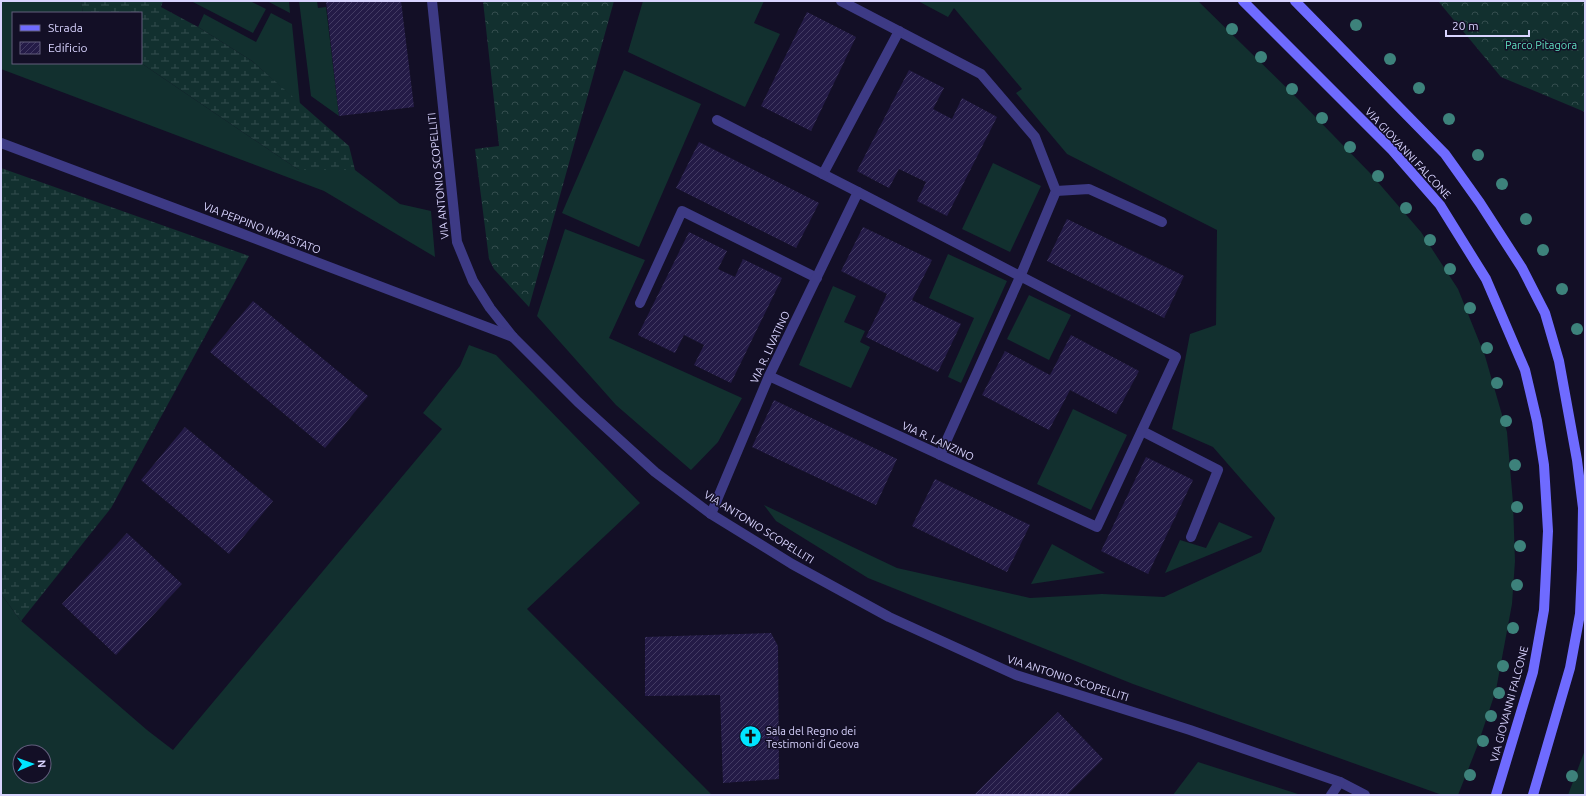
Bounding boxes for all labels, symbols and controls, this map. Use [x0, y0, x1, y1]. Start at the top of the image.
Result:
legend [12, 12, 142, 64]
scale bar [1446, 12, 1529, 38]
text: 20 m [1452, 19, 1479, 32]
text: Strada [48, 21, 83, 34]
park label: Parco Pitagora [1505, 39, 1577, 51]
text: Edificio [48, 41, 88, 54]
street label: VIA GIOVANNI FALCONE [1363, 105, 1453, 201]
street label: VIA ANTONIO SCOPELLITI [425, 112, 451, 240]
street label: VIA PEPPINO IMPASTATO [201, 200, 323, 256]
street label: VIA R. LIVATINO [748, 309, 792, 385]
street label: VIA R. LANZINO [900, 419, 976, 463]
street label: VIA ANTONIO SCOPELLITI [702, 488, 816, 566]
street label: VIA GIOVANNI FALCONE [1488, 645, 1530, 763]
street label: VIA ANTONIO SCOPELLITI [1006, 653, 1130, 703]
church icon: Sala del Regno dei Testimoni di Geova [737, 724, 763, 750]
place label: Sala del Regno dei Testimoni di Geova [766, 725, 859, 750]
north arrow [12, 744, 52, 784]
text: N [36, 759, 48, 768]

